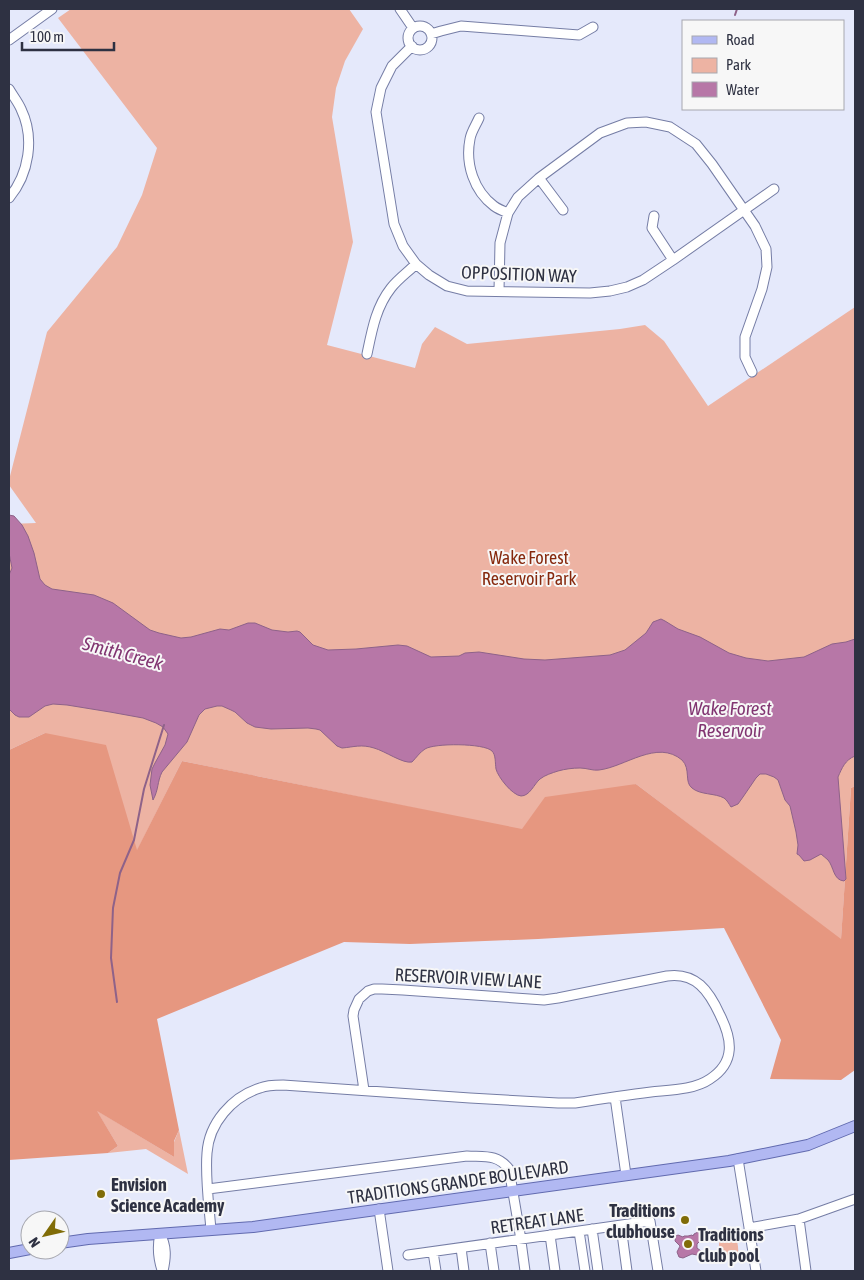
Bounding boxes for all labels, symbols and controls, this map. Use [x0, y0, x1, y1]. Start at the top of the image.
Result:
scale bar [22, 20, 115, 52]
legend [682, 20, 844, 110]
text: 100 m [30, 28, 64, 45]
text: Road [726, 31, 755, 48]
text: Park [726, 56, 751, 73]
text: Water [726, 81, 759, 98]
street label: OPPOSITION WAY [461, 261, 577, 287]
park label: Wake Forest Reservoir Park [482, 547, 576, 589]
water label: Smith Creek [80, 631, 166, 674]
water label: Wake Forest Reservoir [688, 697, 772, 741]
street label: RESERVOIR VIEW LANE [394, 964, 542, 992]
street label: TRADITIONS GRANDE BOULEVARD [346, 1156, 570, 1208]
place label: Envision Science Academy [111, 1174, 225, 1216]
marker: Envision Science Academy [95, 1188, 107, 1200]
place label: Traditions clubhouse [606, 1200, 676, 1242]
street label: RETREAT LANE [489, 1204, 585, 1238]
north arrow [20, 1210, 70, 1260]
marker: Traditions clubhouse [679, 1214, 691, 1226]
place label: Traditions club pool [698, 1224, 764, 1266]
text: N [25, 1234, 43, 1250]
marker: Traditions club pool [682, 1238, 694, 1250]

